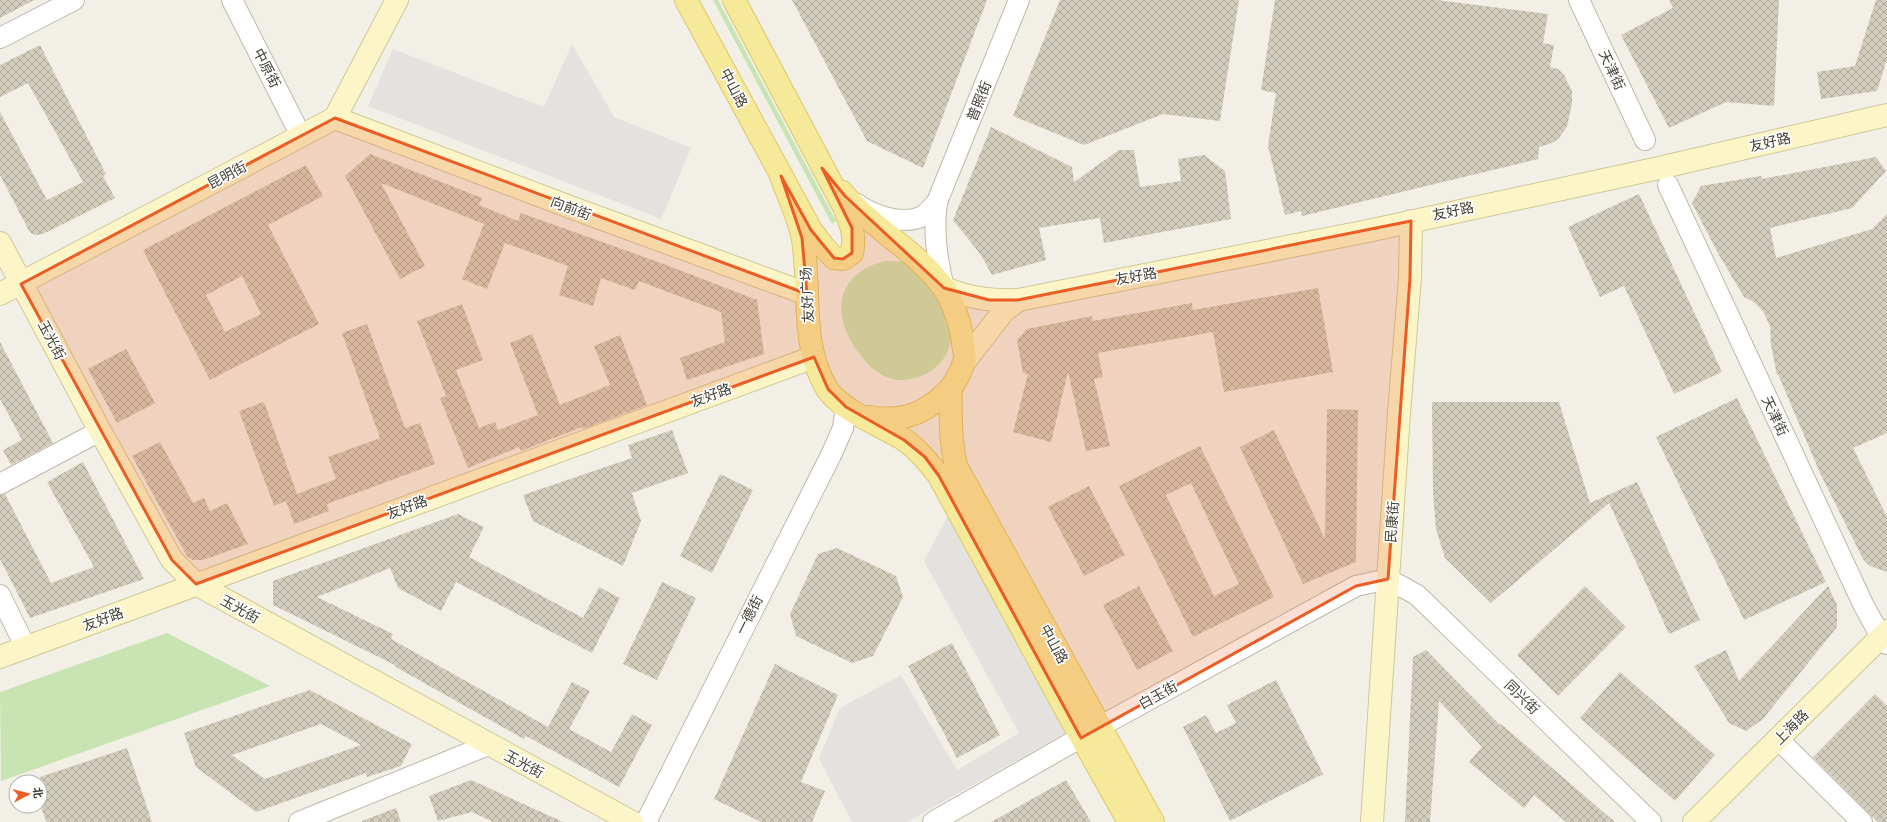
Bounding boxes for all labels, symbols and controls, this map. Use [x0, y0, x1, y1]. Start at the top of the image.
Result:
street label: 中原街 [249, 45, 285, 91]
street label: 天津街 [1595, 47, 1629, 93]
street label: 中山路 [716, 65, 752, 111]
street label: 普照街 [963, 78, 995, 124]
street label: 友好路 [1748, 129, 1792, 155]
street label: 昆明街 [204, 157, 250, 193]
street label: 向前街 [548, 192, 594, 224]
street label: 友好路 [1431, 198, 1475, 224]
street label: 友好路 [1114, 263, 1158, 289]
street label: 友好广场 [797, 267, 817, 323]
street label: 玉光街 [34, 317, 70, 363]
street label: 友好路 [688, 379, 734, 411]
street label: 天津街 [1758, 393, 1792, 439]
street label: 友好路 [384, 491, 430, 523]
street label: 民康街 [1382, 500, 1402, 544]
street label: 玉光街 [217, 591, 263, 627]
street label: 一德街 [731, 592, 767, 638]
street label: 友好路 [80, 603, 126, 635]
street label: 中山路 [1036, 621, 1072, 667]
street label: 同兴街 [1501, 676, 1543, 718]
street label: 白玉街 [1135, 677, 1181, 713]
street label: 上海路 [1770, 706, 1812, 748]
street label: 玉光街 [501, 746, 547, 782]
north arrow [8, 774, 48, 814]
text: 北 [30, 786, 46, 799]

